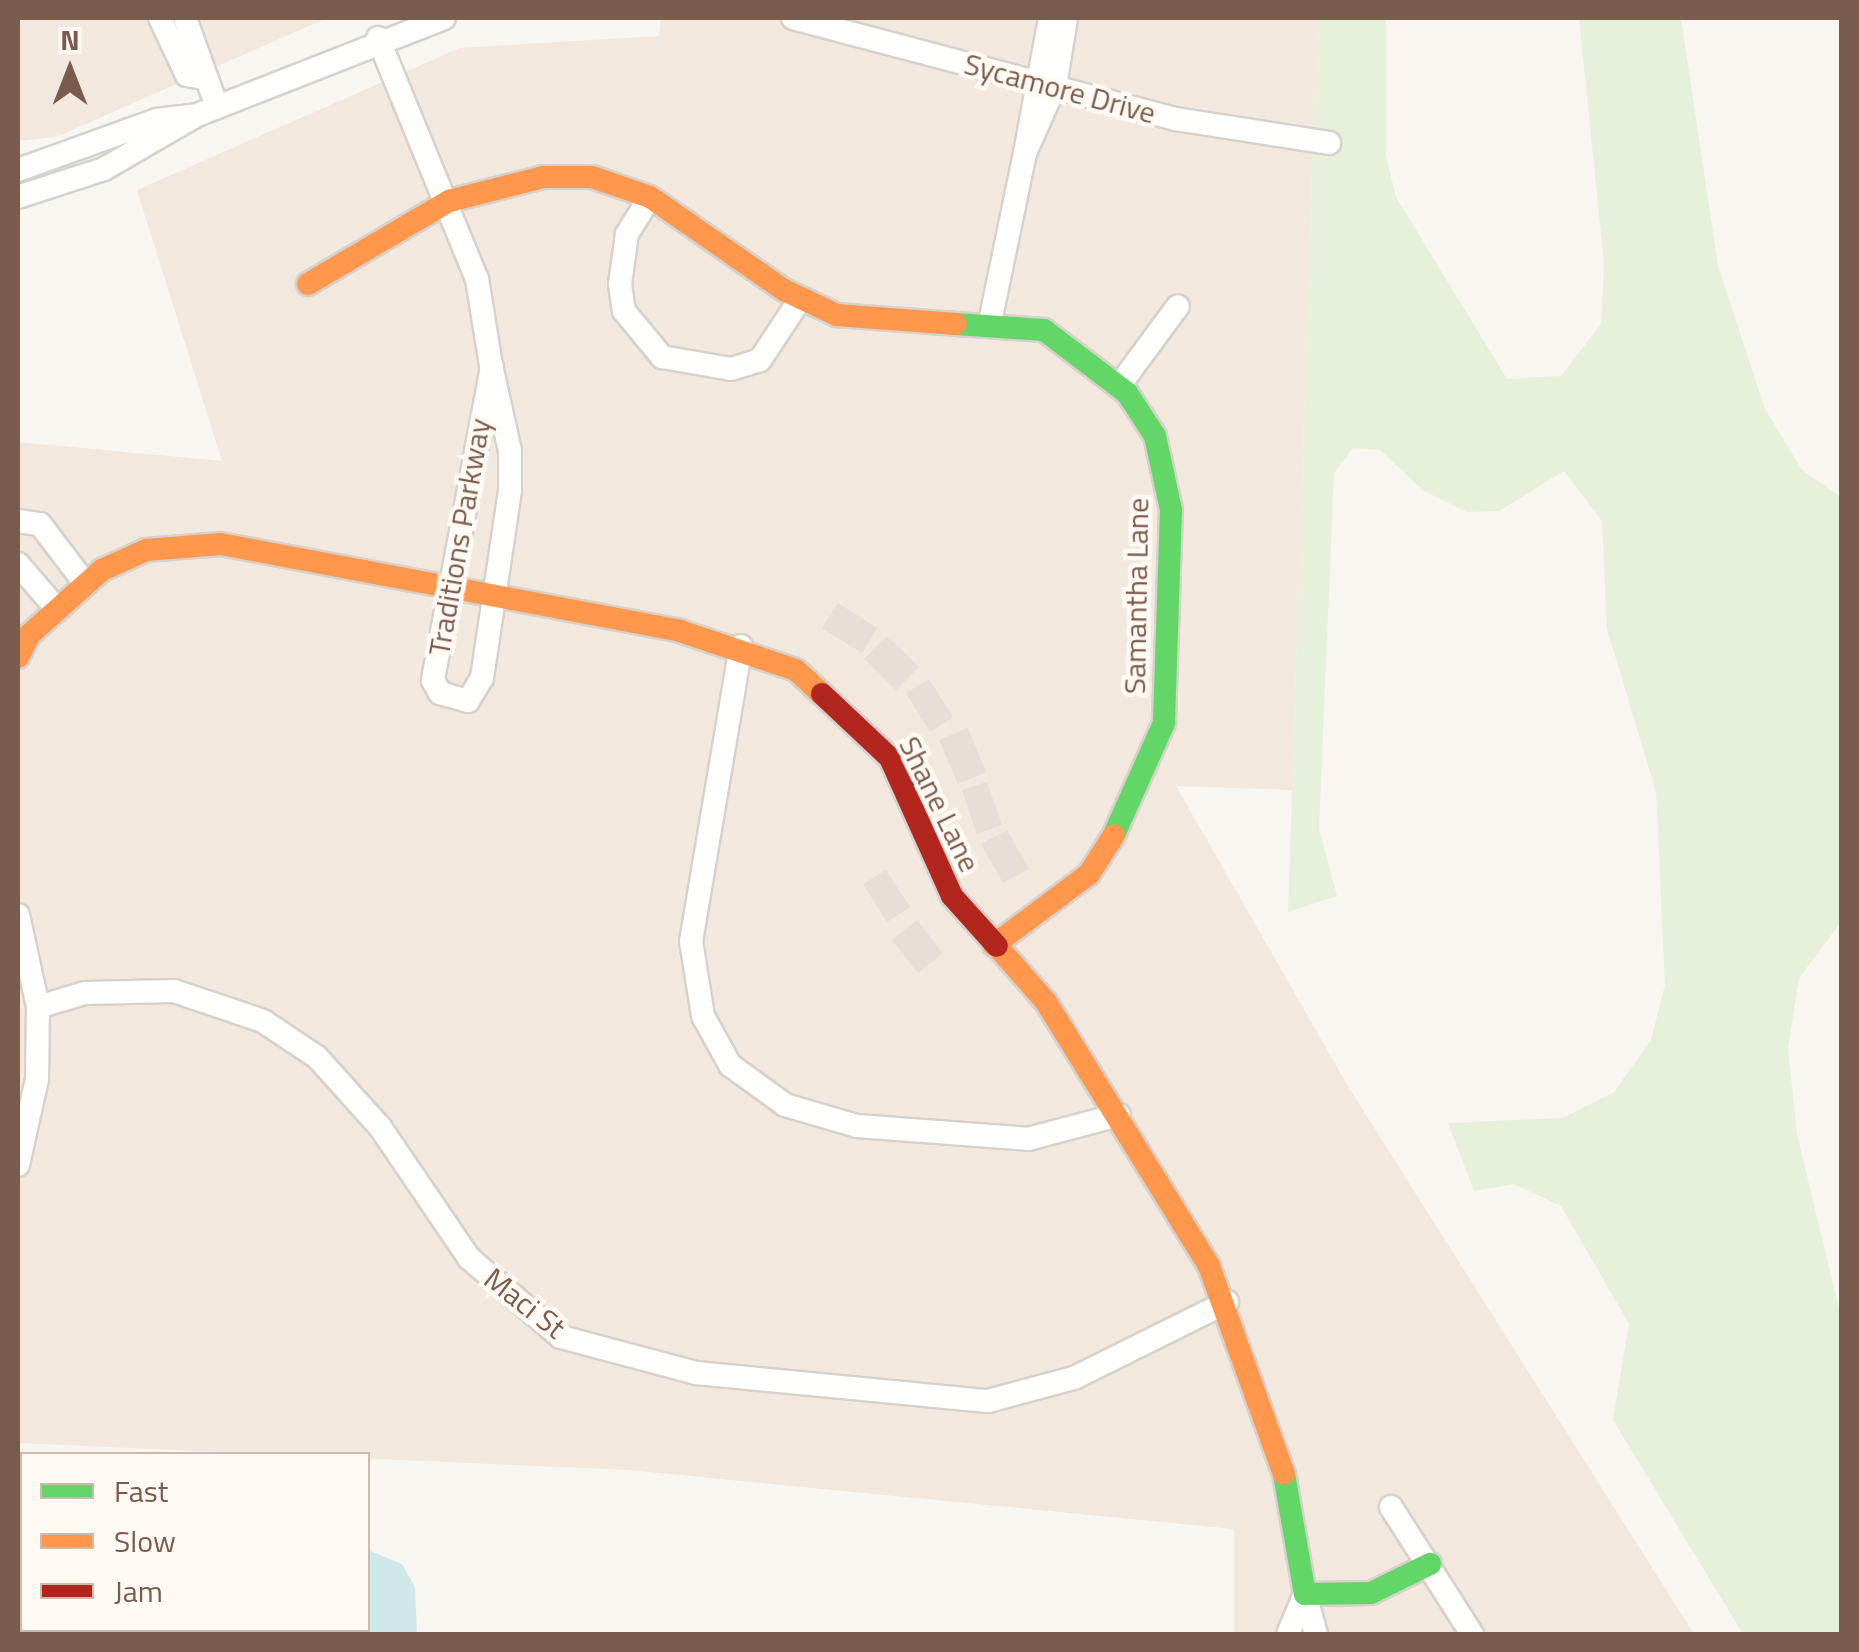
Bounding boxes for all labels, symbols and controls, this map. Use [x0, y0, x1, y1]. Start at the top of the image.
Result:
text: N [60, 18, 80, 61]
north arrow [20, 20, 120, 120]
street label: Sycamore Drive [960, 45, 1160, 131]
street label: Traditions Parkway [420, 416, 498, 658]
street label: Samantha Lane [1116, 498, 1156, 694]
street label: Shane Lane [892, 731, 988, 877]
street label: Maci St [477, 1260, 573, 1346]
legend [20, 1452, 370, 1632]
text: Fast [114, 1468, 168, 1514]
text: Slow [114, 1518, 176, 1564]
text: Jam [114, 1568, 163, 1614]

